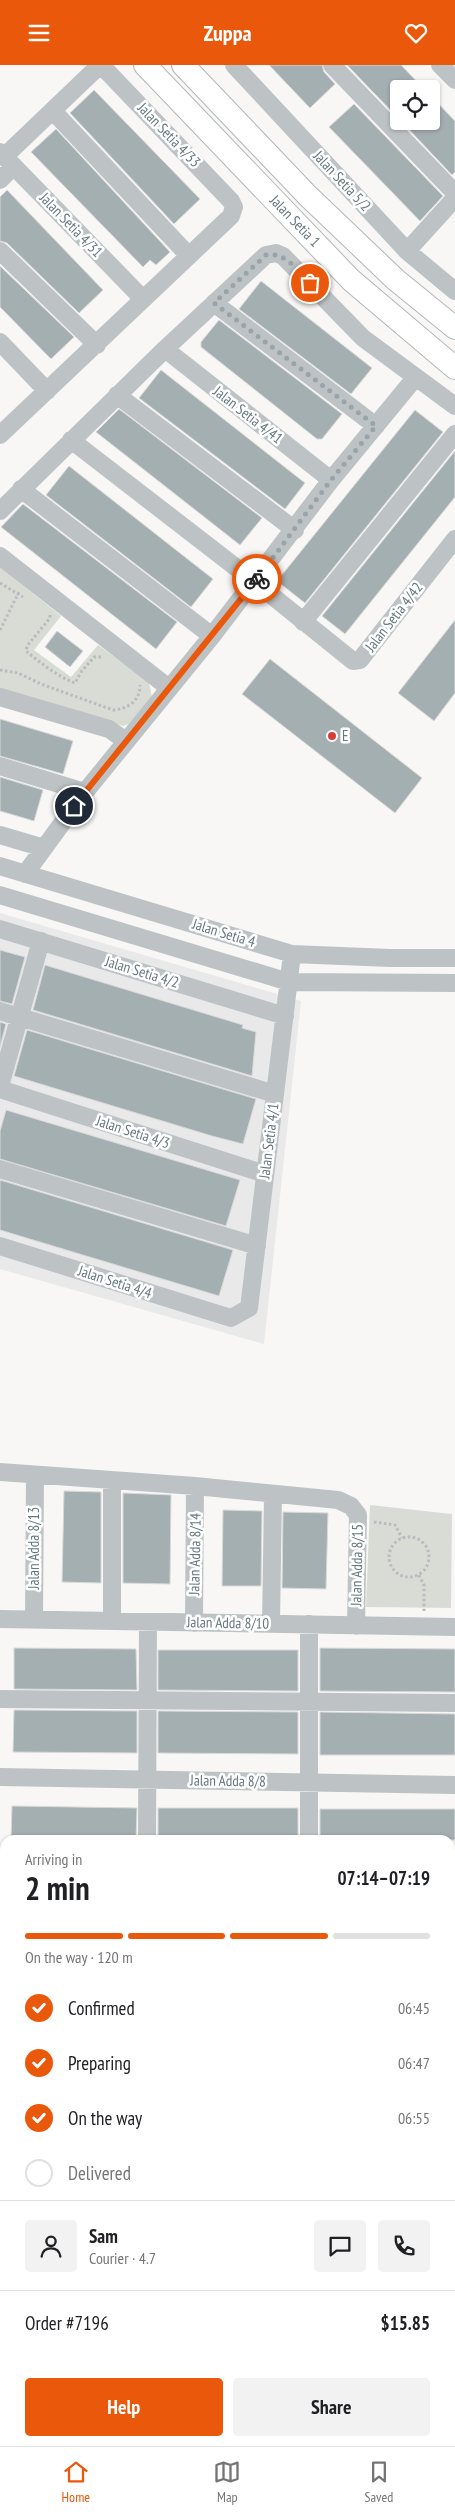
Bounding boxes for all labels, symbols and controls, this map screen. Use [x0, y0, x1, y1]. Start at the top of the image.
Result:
icon: menu [25, 19, 53, 47]
text: Zuppa [203, 19, 252, 47]
icon: heart [402, 19, 430, 47]
map controls [390, 80, 440, 130]
button: locate [390, 80, 440, 130]
street label: Jalan Setia 4/33 [133, 98, 205, 171]
street label: Jalan Setia 5/2 [309, 146, 375, 215]
street label: Jalan Setia 4/31 [35, 188, 107, 261]
street label: Jalan Setia 1 [265, 190, 325, 251]
pin [289, 262, 331, 304]
icon: bag [296, 269, 324, 297]
street label: Jalan Setia 4/41 [209, 381, 287, 448]
courier [232, 554, 282, 604]
icon: bike [243, 565, 271, 593]
street label: Jalan Setia 4/42 [360, 578, 427, 656]
place label: E [342, 726, 348, 745]
marker: E [326, 730, 338, 742]
pin [53, 785, 95, 827]
icon: home [60, 792, 88, 820]
street label: Jalan Setia 4 [189, 914, 258, 951]
street label: Jalan Setia 4/2 [102, 951, 181, 992]
street label: Jalan Setia 4/1 [254, 1102, 283, 1181]
street label: Jalan Setia 4/3 [93, 1110, 172, 1152]
street label: Jalan Setia 4/4 [75, 1260, 154, 1302]
street label: Jalan Adda 8/13 [24, 1507, 43, 1590]
street label: Jalan Adda 8/14 [184, 1512, 205, 1596]
street label: Jalan Adda 8/15 [346, 1524, 367, 1607]
street label: Jalan Adda 8/10 [186, 1612, 270, 1633]
street label: Jalan Adda 8/8 [189, 1770, 266, 1791]
text: Arriving in [25, 1849, 82, 1869]
text: 07:14–07:19 [337, 1866, 430, 1890]
text: 2 min [25, 1867, 90, 1909]
text: On the way · 120 m [25, 1947, 133, 1967]
icon: check [25, 1994, 53, 2022]
text: Confirmed [68, 1996, 135, 2020]
text: 06:45 [398, 1998, 430, 2018]
icon: check [25, 2049, 53, 2077]
text: Preparing [68, 2051, 131, 2075]
text: 06:47 [398, 2053, 430, 2073]
icon: check [25, 2104, 53, 2132]
text: On the way [68, 2106, 142, 2130]
text: 06:55 [398, 2108, 430, 2128]
text: Delivered [68, 2161, 131, 2185]
button: person [25, 2220, 77, 2272]
button: chat [314, 2220, 366, 2272]
button: phone [378, 2220, 430, 2272]
text: Sam [89, 2224, 118, 2248]
text: Courier · 4.7 [89, 2248, 156, 2268]
text: Order #7196 [25, 2311, 109, 2335]
text: $15.85 [381, 2311, 430, 2335]
button: Help [25, 2378, 223, 2436]
button: Share [233, 2378, 430, 2436]
tab: Home [62, 2458, 90, 2506]
tab: Map [213, 2458, 241, 2506]
tab: Saved [365, 2458, 393, 2506]

